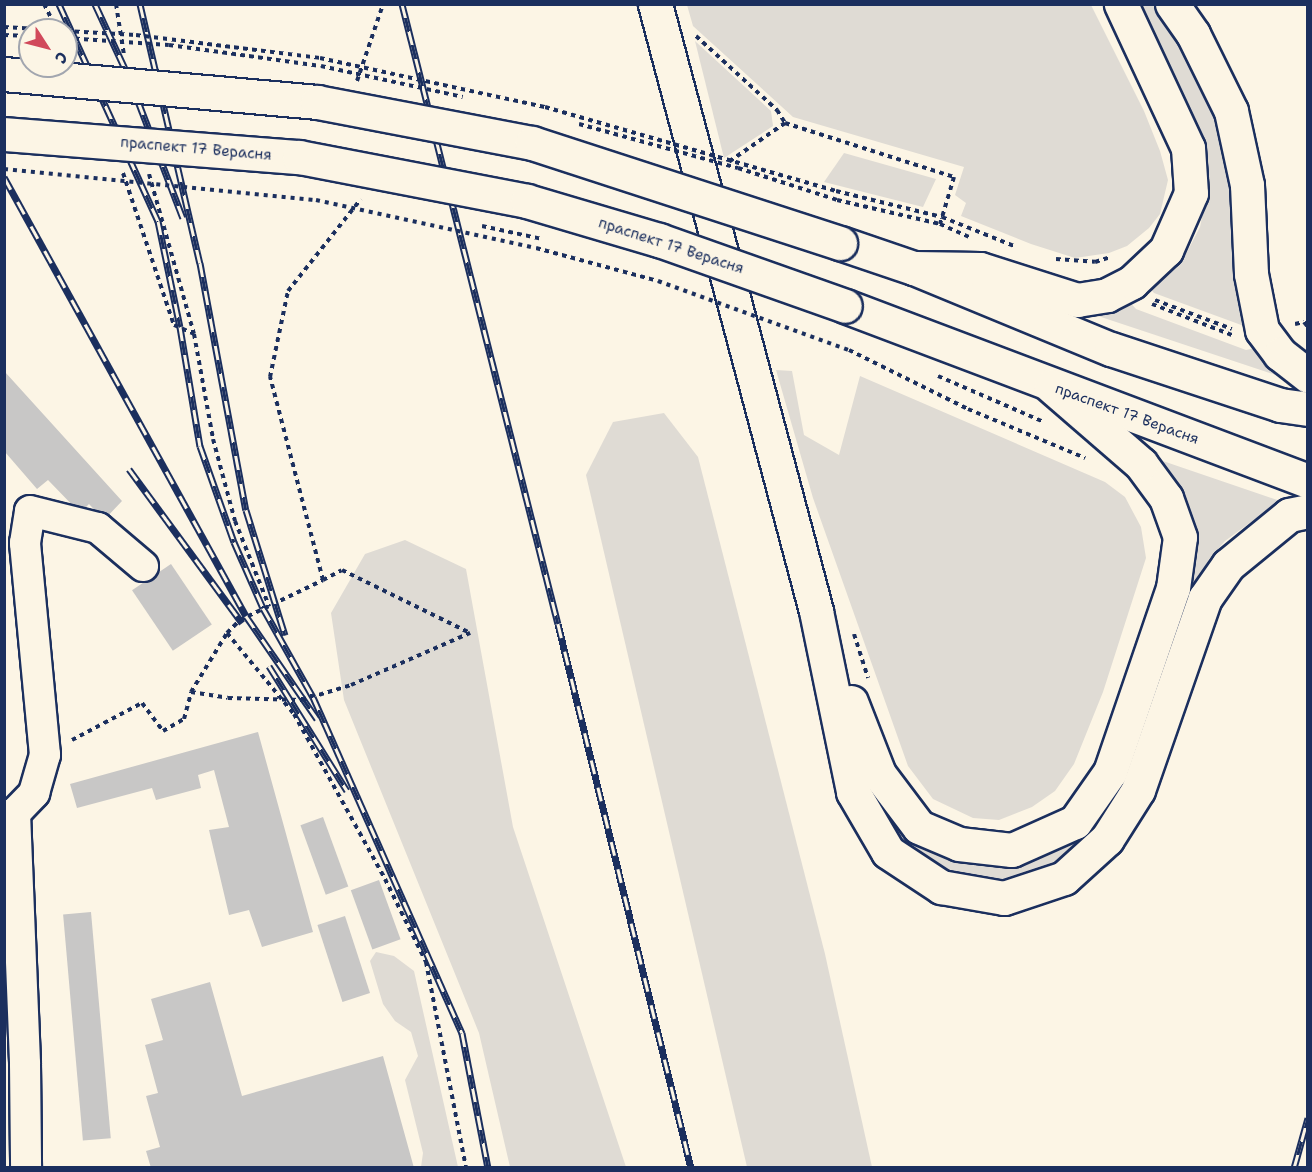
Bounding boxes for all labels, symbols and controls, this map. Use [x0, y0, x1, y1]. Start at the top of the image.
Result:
north arrow [18, 18, 78, 78]
text: С [50, 48, 73, 68]
street label: праспект 17 Верасня [120, 133, 272, 165]
street label: праспект 17 Верасня [596, 214, 746, 278]
street label: праспект 17 Верасня [1053, 380, 1201, 448]

